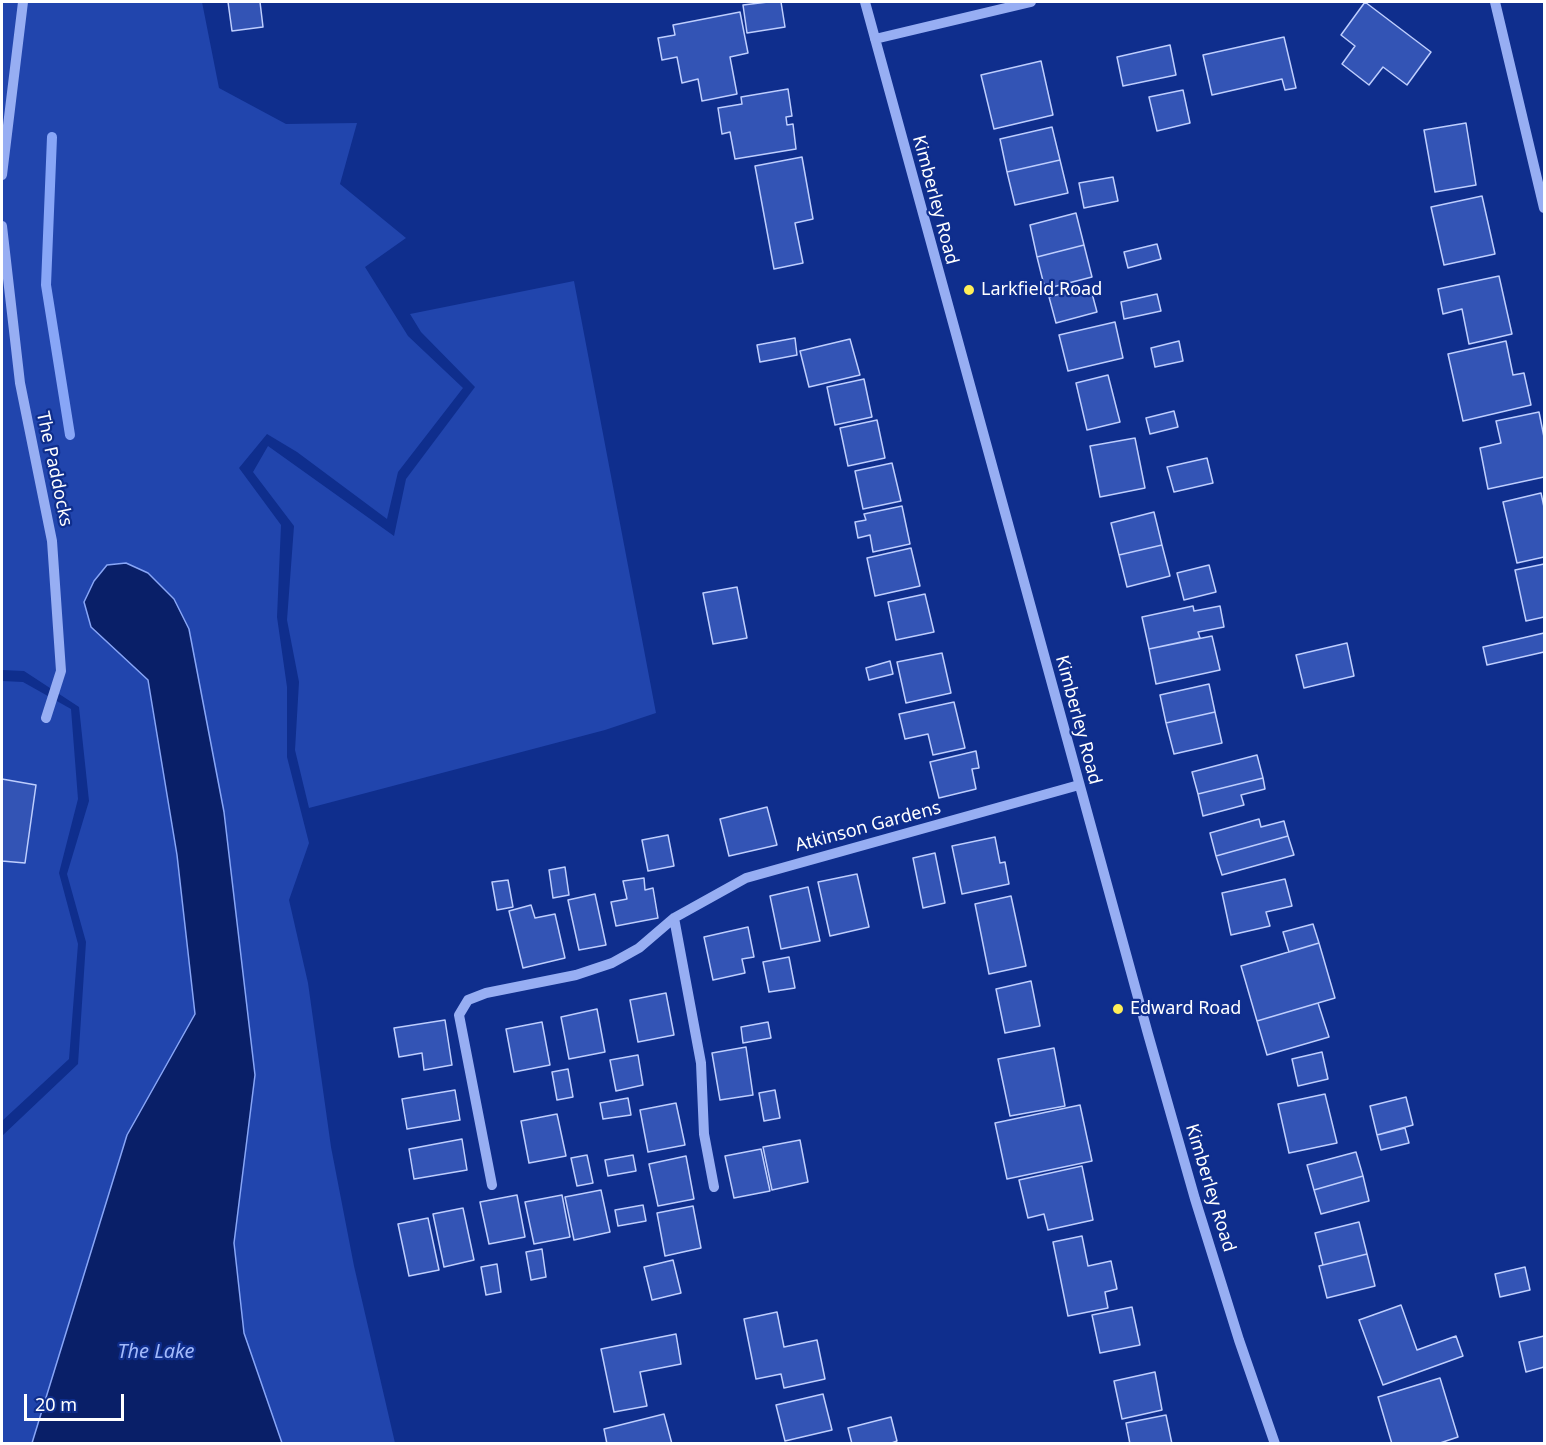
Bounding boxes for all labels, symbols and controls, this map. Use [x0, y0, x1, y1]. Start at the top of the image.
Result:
street label: Kimberley Road [907, 133, 963, 267]
place label: Larkfield Road [981, 279, 1102, 301]
marker: Larkfield Road [962, 283, 976, 297]
street label: The Paddocks [31, 410, 77, 528]
street label: Kimberley Road [1050, 653, 1106, 787]
street label: Atkinson Gardens [793, 797, 943, 857]
place label: Edward Road [1130, 998, 1241, 1020]
marker: Edward Road [1111, 1002, 1125, 1016]
street label: Kimberley Road [1180, 1121, 1240, 1255]
water label: The Lake [117, 1340, 195, 1364]
scale bar [27, 1382, 128, 1420]
text: 20 m [35, 1392, 77, 1416]

